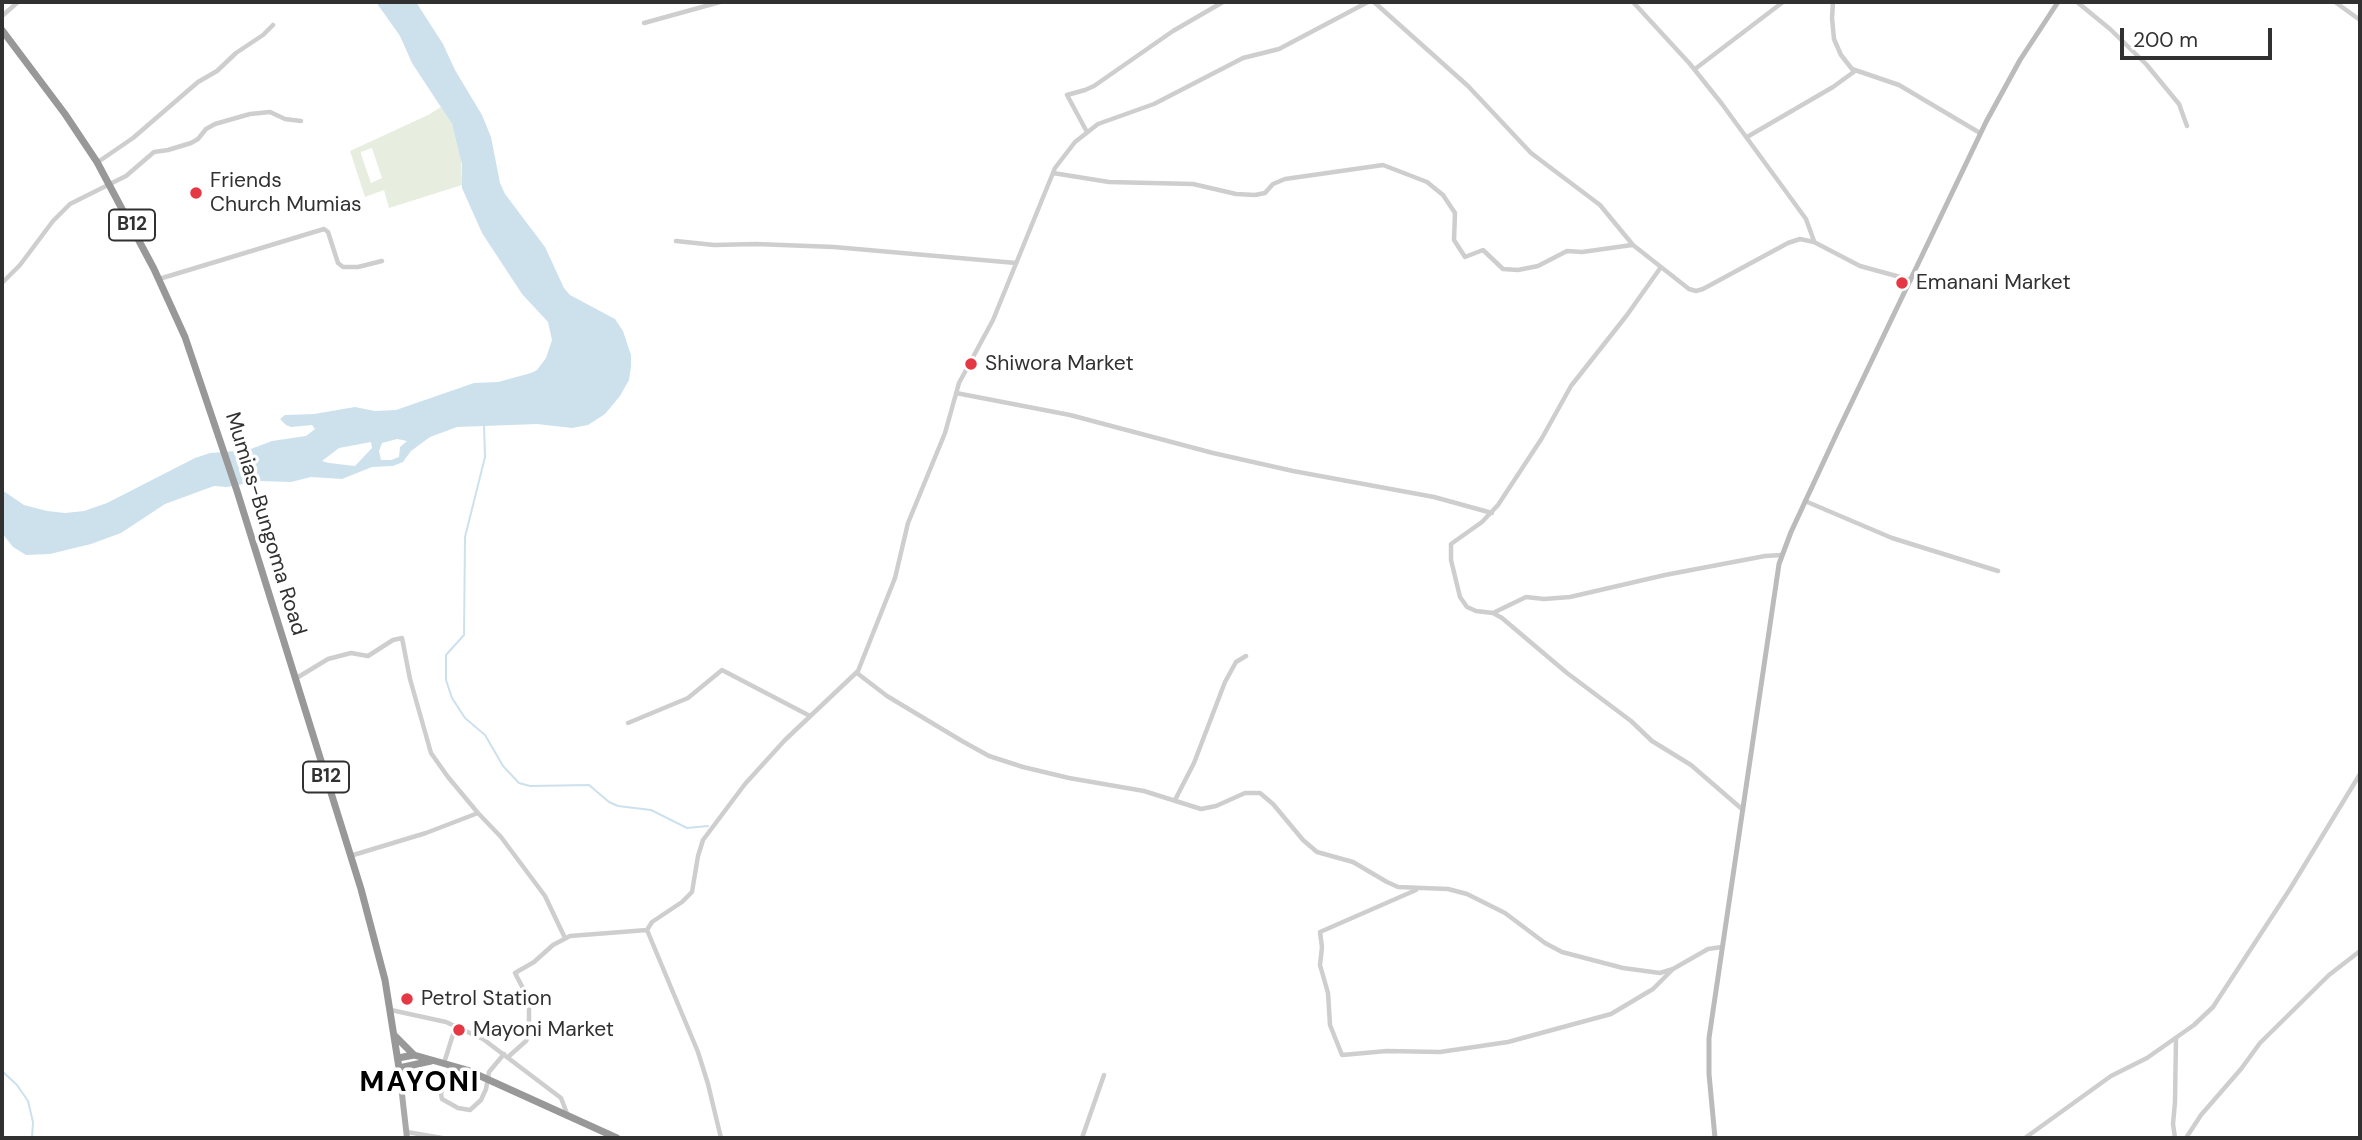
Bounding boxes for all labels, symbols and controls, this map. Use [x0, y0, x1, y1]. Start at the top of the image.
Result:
scale bar [2124, 14, 2276, 58]
text: 200 m [2133, 26, 2198, 54]
place label: Friends Church Mumias [210, 168, 362, 218]
marker: Friends Church Mumias [188, 185, 204, 201]
road number: B12 [109, 210, 155, 241]
place label: Emanani Market [1916, 270, 2071, 296]
marker: Emanani Market [1894, 275, 1910, 291]
place label: Shiwora Market [985, 351, 1134, 377]
marker: Shiwora Market [963, 356, 979, 372]
street label: Mumias-Bungoma Road [219, 409, 311, 639]
road number: B12 [303, 762, 349, 792]
place label: Petrol Station [421, 986, 552, 1012]
marker: Petrol Station [399, 991, 415, 1007]
place label: Mayoni Market [473, 1017, 614, 1043]
marker: Mayoni Market [451, 1022, 467, 1038]
district label: MAYONI [360, 1067, 480, 1101]

